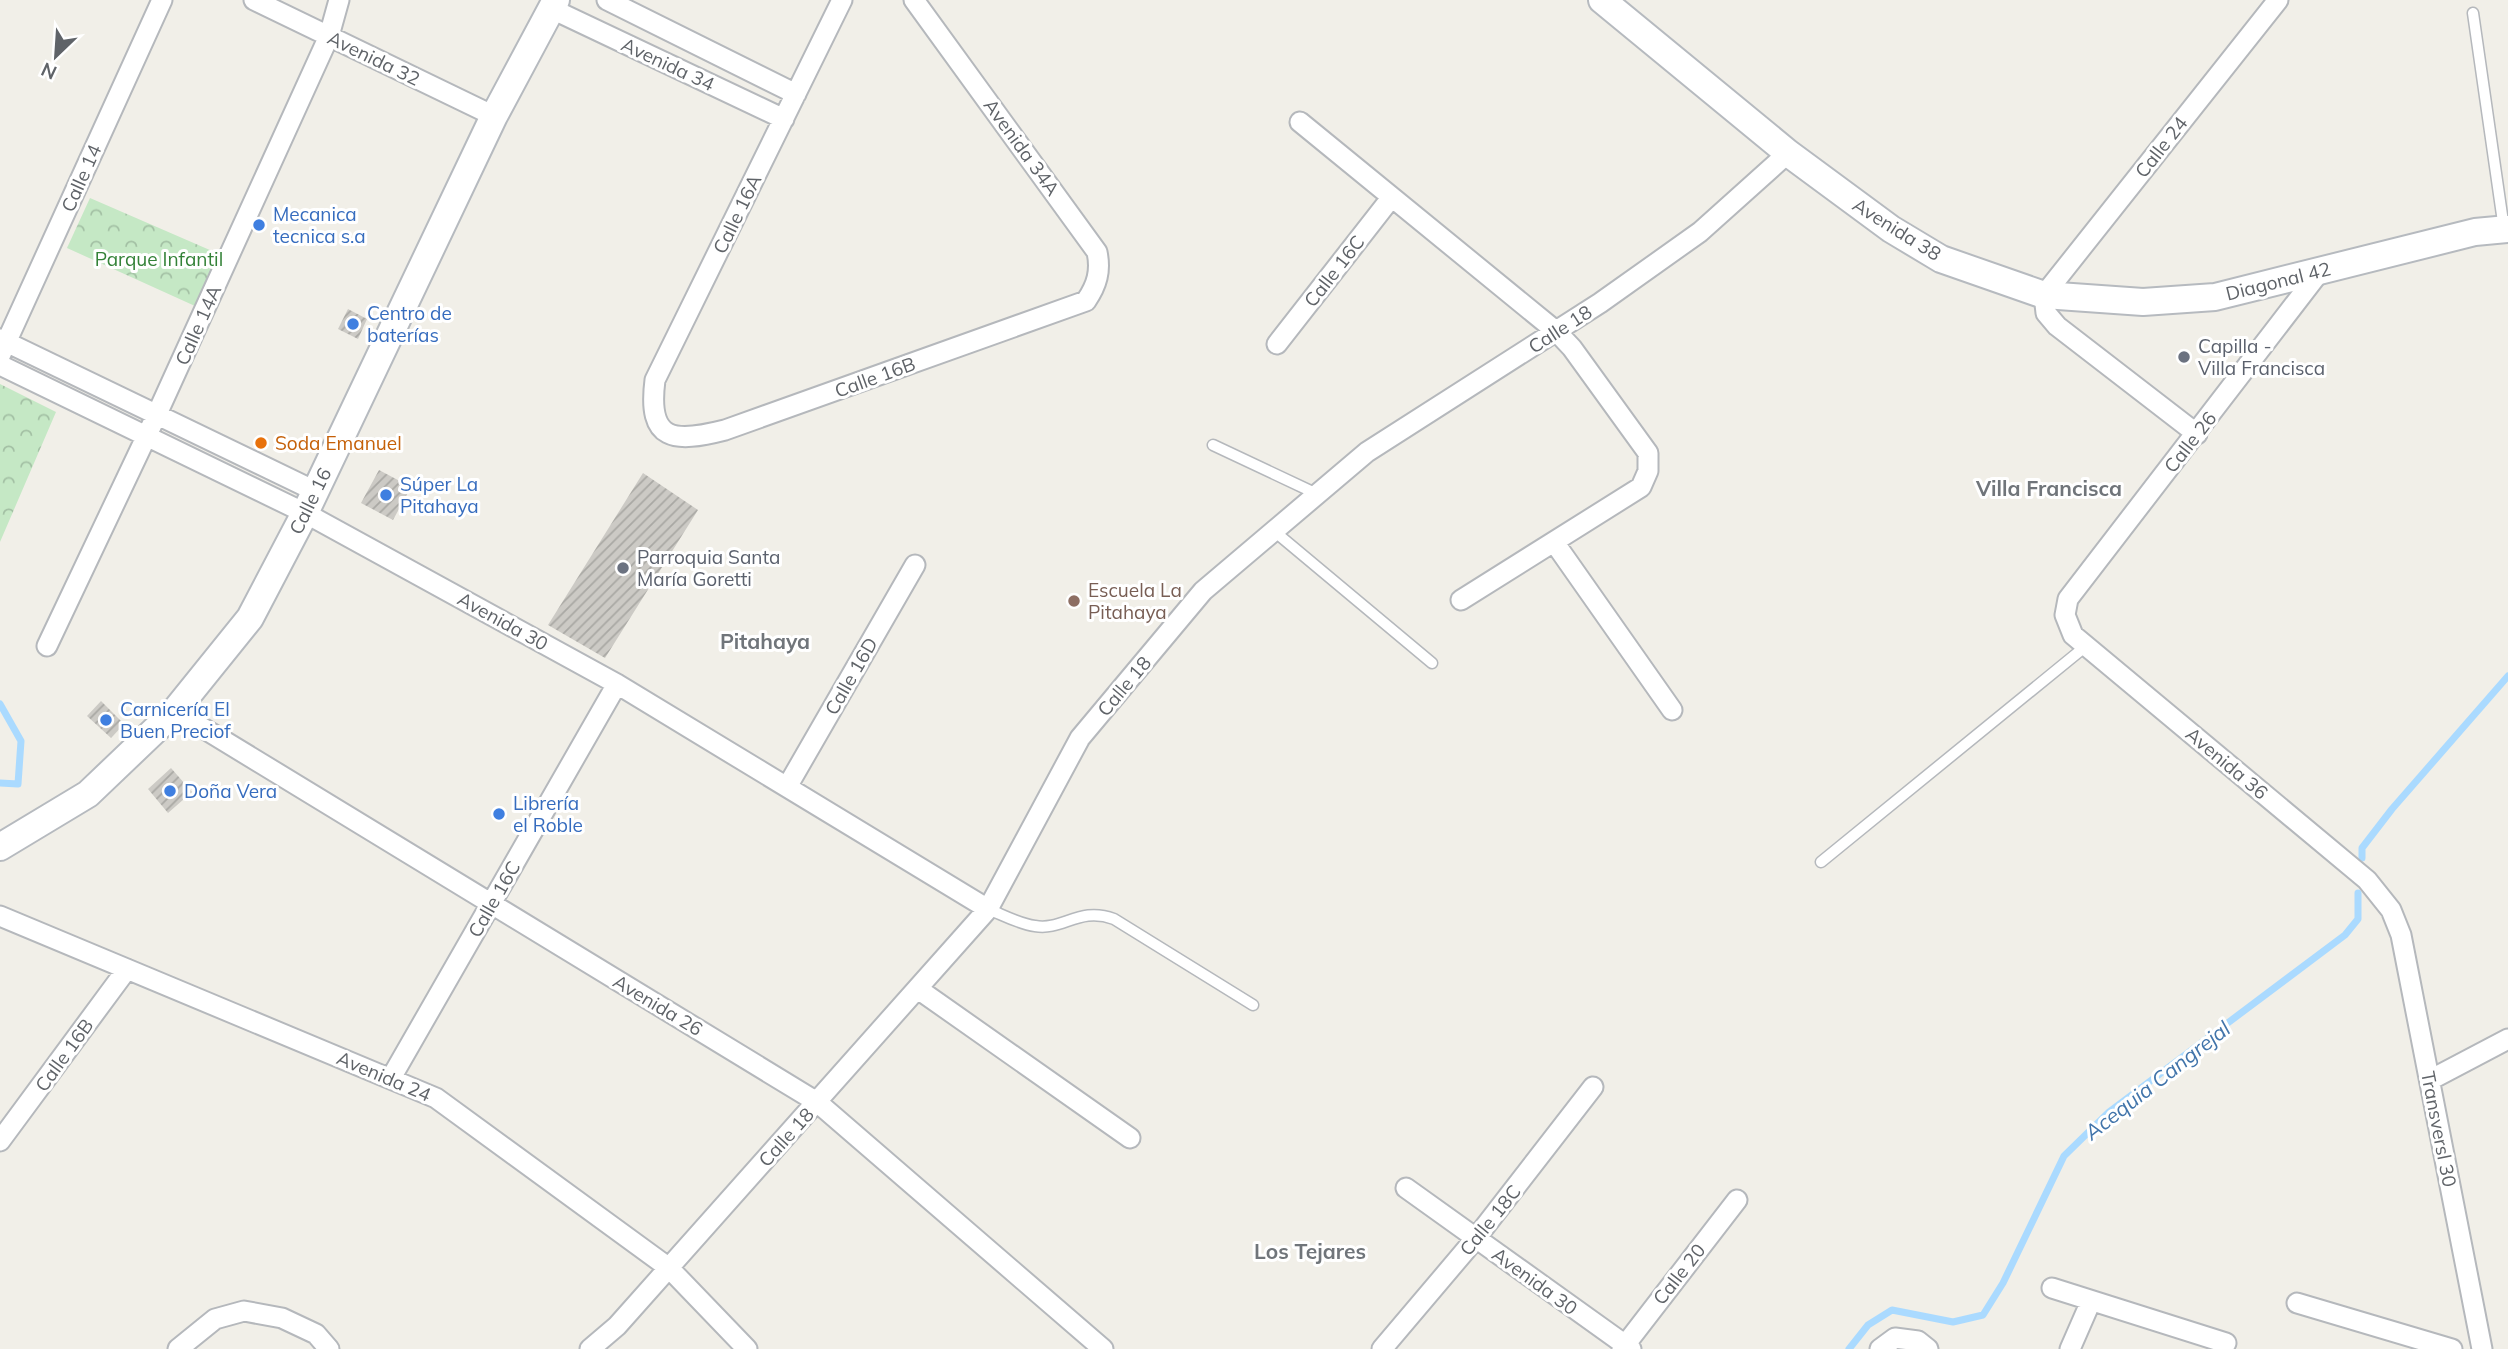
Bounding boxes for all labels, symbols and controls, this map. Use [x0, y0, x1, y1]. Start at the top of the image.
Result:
north arrow [21, 21, 91, 91]
street label: Avenida 32 [324, 25, 424, 91]
street label: Avenida 34 [618, 32, 718, 96]
text: N [37, 57, 60, 85]
street label: Avenida 34A [979, 94, 1065, 200]
street label: Calle 24 [2130, 112, 2192, 182]
street label: Calle 14 [56, 141, 106, 215]
street label: Calle 16A [708, 170, 766, 258]
street label: Avenida 38 [1848, 192, 1946, 266]
place label: Mecanica tecnica s.a [273, 202, 366, 248]
marker: Mecanica tecnica s.a [251, 217, 267, 233]
street label: Calle 16C [1299, 230, 1369, 312]
park label: Parque Infantil [95, 247, 223, 271]
street label: Diagonal 42 [2223, 256, 2333, 306]
street label: Calle 14A [170, 281, 226, 369]
street label: Calle 18 [1524, 300, 1596, 358]
place label: Centro de baterías [367, 301, 452, 347]
marker: Centro de baterías [345, 316, 361, 332]
place label: Capilla - Villa Francisca [2198, 334, 2325, 380]
marker: Capilla - Villa Francisca [2176, 349, 2192, 365]
street label: Calle 16B [831, 351, 919, 403]
street label: Calle 26 [2159, 407, 2221, 477]
place label: Soda Emanuel [275, 431, 402, 455]
marker: Soda Emanuel [253, 435, 269, 451]
street label: Calle 16 [284, 464, 336, 538]
place label: Súper La Pitahaya [400, 472, 479, 518]
district label: Villa Francisca [1975, 475, 2122, 501]
marker: Súper La Pitahaya [378, 487, 394, 503]
place label: Parroquia Santa María Goretti [637, 545, 781, 591]
marker: Parroquia Santa María Goretti [615, 560, 631, 576]
place label: Escuela La Pitahaya [1088, 578, 1182, 624]
street label: Avenida 30 [453, 586, 553, 656]
marker: Escuela La Pitahaya [1066, 593, 1082, 609]
district label: Pitahaya [720, 628, 810, 654]
street label: Calle 16D [819, 633, 883, 719]
street label: Calle 18 [1092, 651, 1156, 721]
place label: Carnicería El Buen Preciof [120, 697, 231, 743]
marker: Carnicería El Buen Preciof [98, 712, 114, 728]
street label: Avenida 36 [2181, 722, 2273, 804]
place label: Doña Vera [184, 779, 277, 803]
marker: Doña Vera [162, 783, 178, 799]
place label: Librería el Roble [513, 791, 583, 837]
marker: Librería el Roble [491, 806, 507, 822]
street label: Calle 16C [463, 857, 525, 941]
street label: Avenida 26 [609, 969, 707, 1041]
street label: Calle 16B [30, 1014, 98, 1096]
water label: Acequia Cangrejal [2078, 1015, 2235, 1146]
street label: Avenida 24 [333, 1045, 435, 1107]
street label: Transversl 30 [2416, 1069, 2462, 1189]
street label: Calle 18 [753, 1103, 819, 1171]
street label: Calle 18C [1454, 1180, 1526, 1260]
district label: Los Tejares [1254, 1238, 1366, 1264]
street label: Calle 20 [1648, 1239, 1710, 1309]
street label: Avenida 30 [1488, 1242, 1582, 1320]

